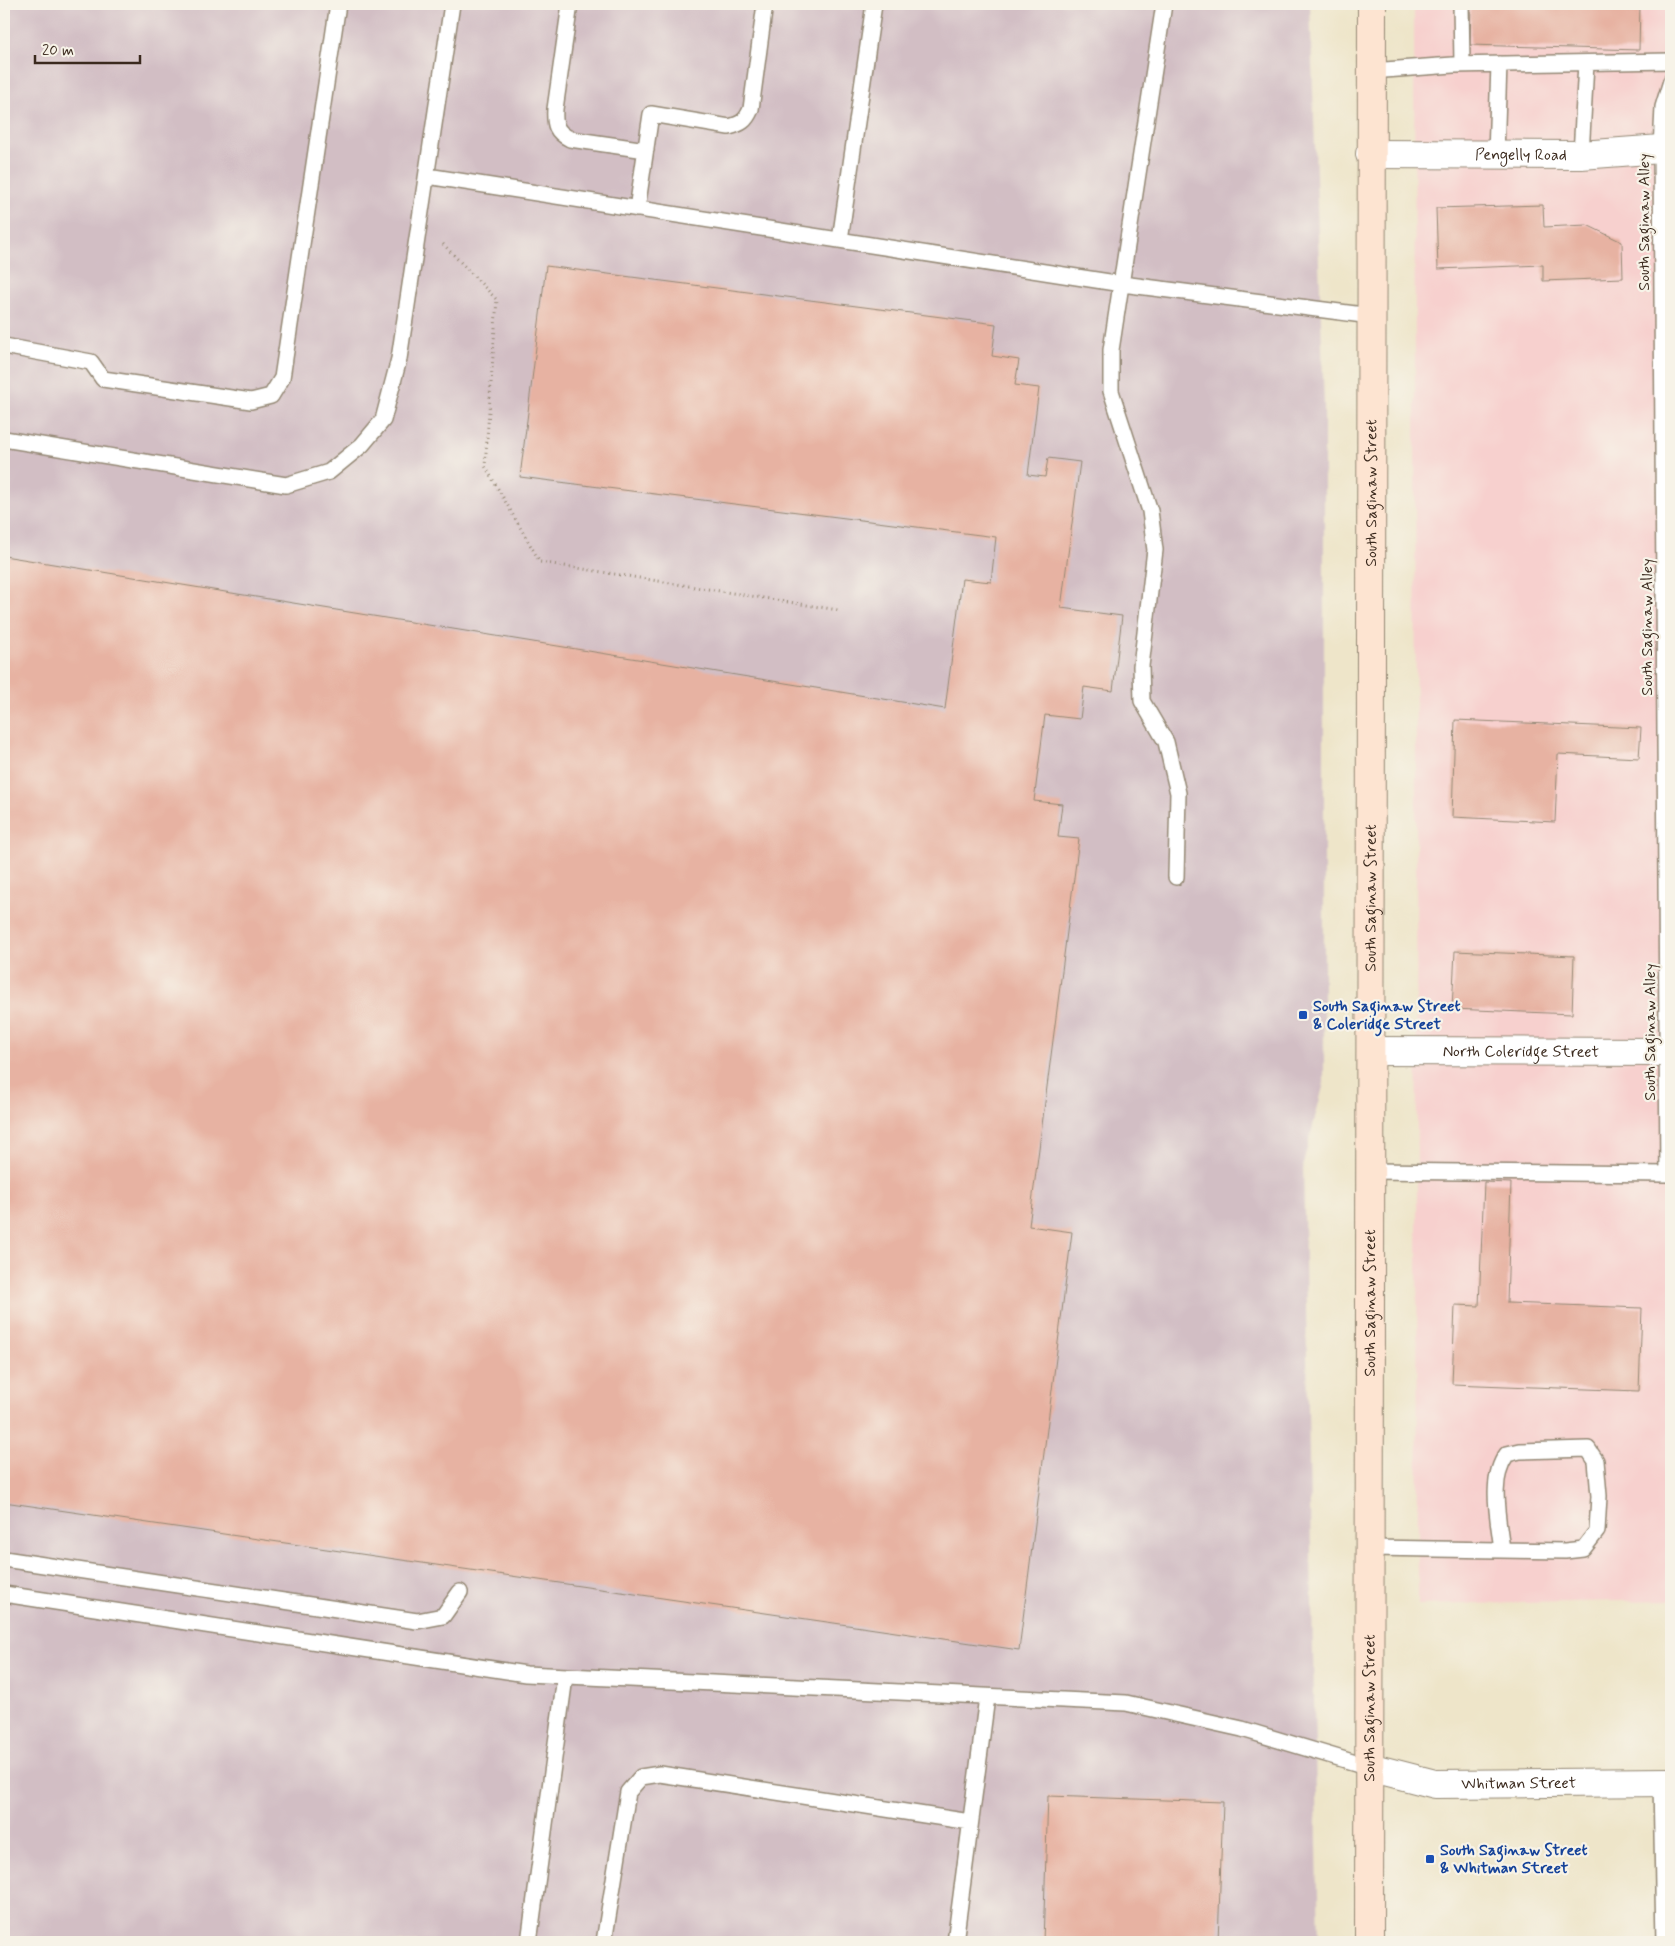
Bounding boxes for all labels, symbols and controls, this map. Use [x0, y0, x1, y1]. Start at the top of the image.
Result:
scale bar [35, 32, 140, 64]
text: 20 m [42, 41, 74, 61]
street label: Pengelly Road [1475, 144, 1567, 166]
street label: South Saginaw Alley [1634, 153, 1656, 291]
street label: South Saginaw Street [1361, 419, 1383, 567]
street label: South Saginaw Alley [1637, 558, 1659, 696]
street label: South Saginaw Street [1360, 824, 1382, 972]
street label: South Saginaw Alley [1640, 963, 1662, 1101]
place label: South Saginaw Street & Coleridge Street [1313, 996, 1461, 1037]
marker: South Saginaw Street & Coleridge Street [1297, 1009, 1309, 1021]
street label: North Coleridge Street [1443, 1041, 1600, 1063]
street label: South Saginaw Street [1359, 1229, 1381, 1377]
street label: South Saginaw Street [1359, 1634, 1381, 1782]
street label: Whitman Street [1461, 1772, 1577, 1794]
place label: South Saginaw Street & Whitman Street [1440, 1840, 1588, 1879]
marker: South Saginaw Street & Whitman Street [1424, 1853, 1436, 1865]

